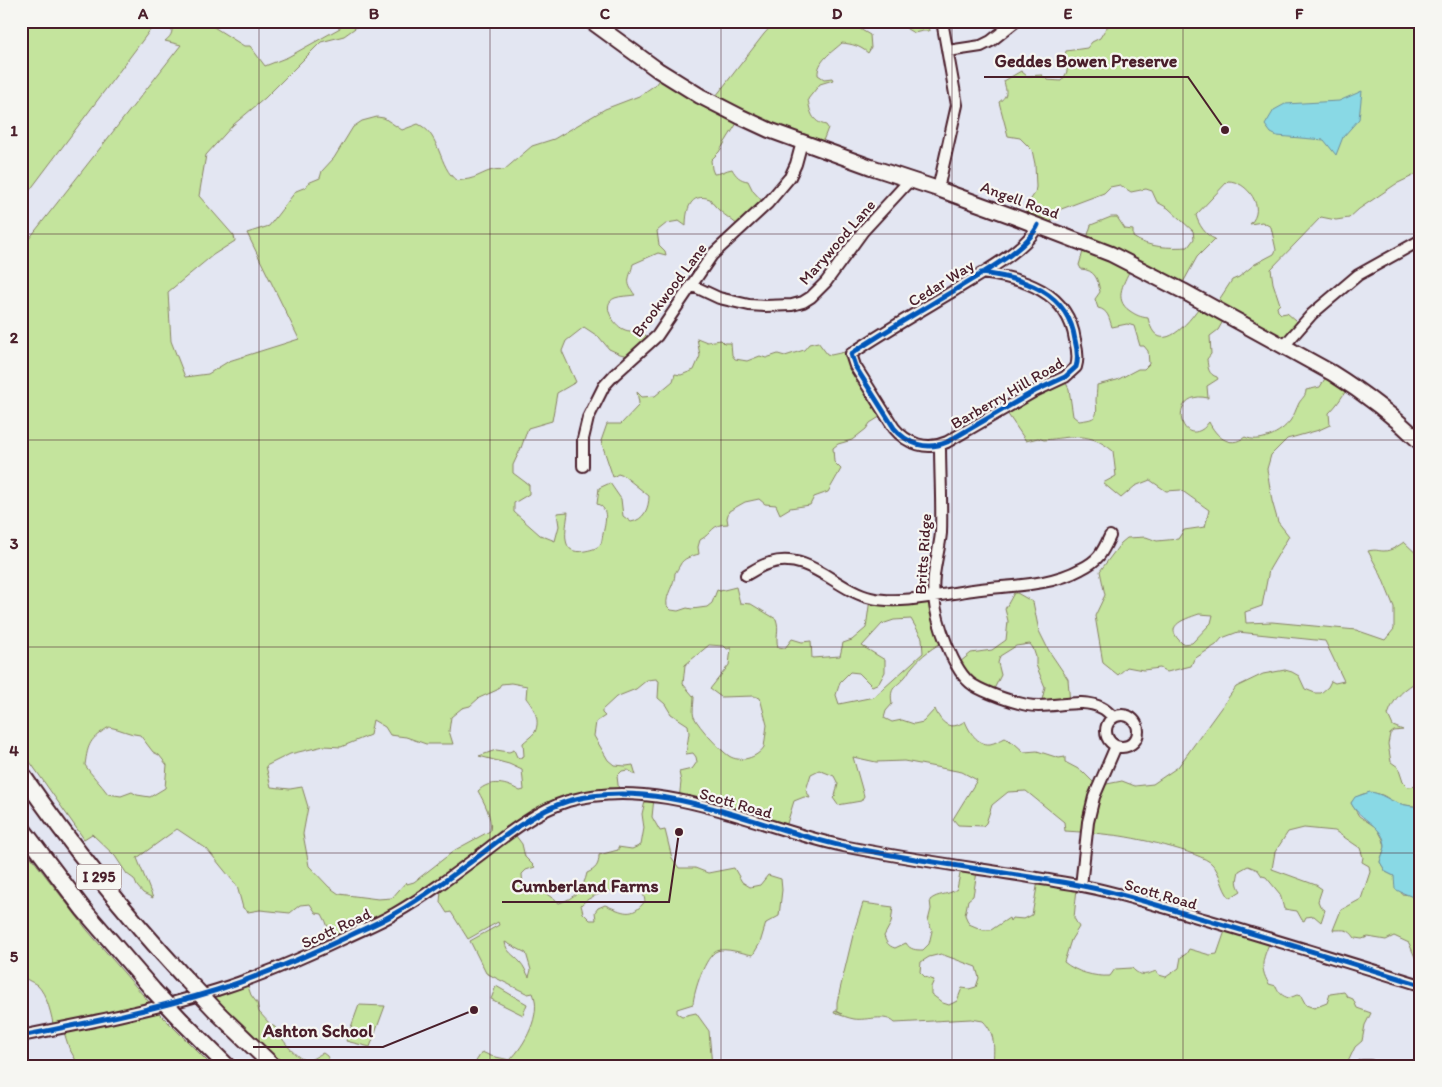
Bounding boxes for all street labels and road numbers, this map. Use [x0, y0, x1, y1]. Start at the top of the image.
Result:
street label: Angell Road [978, 177, 1062, 223]
street label: Marywood Lane [795, 195, 879, 289]
street label: Brookwood Lane [627, 239, 711, 341]
street label: Cedar Way [905, 255, 978, 311]
street label: Barberry Hill Road [947, 353, 1067, 433]
street label: Britts Ridge [911, 512, 935, 595]
street label: Scott Road [697, 784, 775, 822]
road number: I 295 [76, 864, 122, 890]
street label: Scott Road [1122, 875, 1200, 913]
street label: Scott Road [298, 904, 374, 952]

